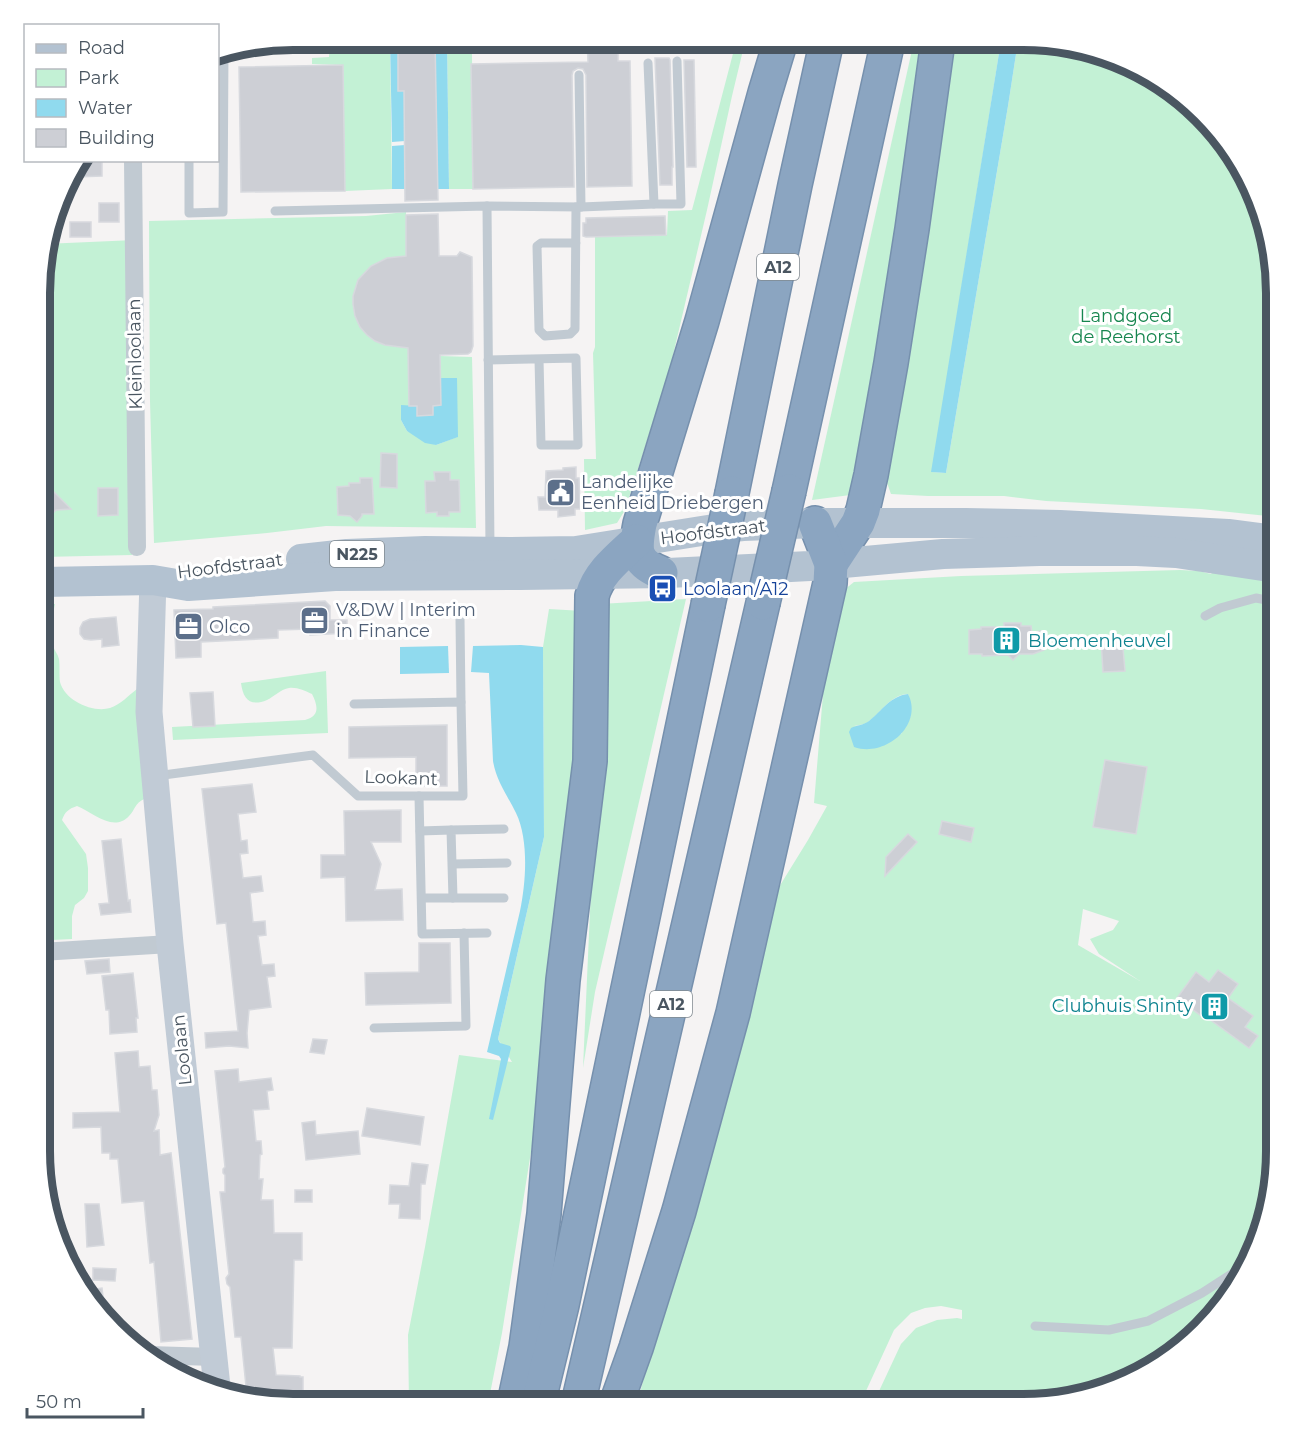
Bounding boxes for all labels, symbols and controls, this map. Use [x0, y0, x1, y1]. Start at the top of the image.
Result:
legend [24, 24, 219, 162]
text: Road [78, 37, 125, 59]
text: Park [78, 67, 119, 89]
text: Water [78, 97, 133, 119]
text: Building [78, 127, 155, 149]
road number: A12 [757, 254, 799, 280]
street label: Kleinloolaan [123, 298, 147, 410]
park label: Landgoed de Reehorst [1071, 305, 1181, 348]
place label: Landelijke Eenheid Driebergen [581, 471, 764, 514]
public building icon: Landelijke Eenheid Driebergen [544, 476, 576, 508]
street label: Hoofdstraat [659, 515, 767, 549]
road number: N225 [330, 541, 384, 567]
street label: Hoofdstraat [176, 549, 284, 583]
bus stop icon: Loolaan/A12 [646, 573, 678, 605]
place label: Loolaan/A12 [683, 578, 788, 600]
place label: V&DW | Interim in Finance [336, 599, 476, 642]
office icon: V&DW | Interim in Finance [299, 604, 331, 636]
office icon: Olco [172, 611, 204, 643]
place label: Olco [209, 616, 250, 638]
building icon: Bloemenheuvel [991, 625, 1023, 657]
place label: Bloemenheuvel [1028, 630, 1171, 652]
street label: Lookant [364, 766, 438, 790]
building icon: Clubhuis Shinty [1198, 990, 1230, 1022]
road number: A12 [650, 991, 692, 1017]
place label: Clubhuis Shinty [1052, 995, 1193, 1017]
street label: Loolaan [167, 1013, 197, 1087]
scale bar [27, 1381, 142, 1419]
text: 50 m [36, 1391, 82, 1413]

